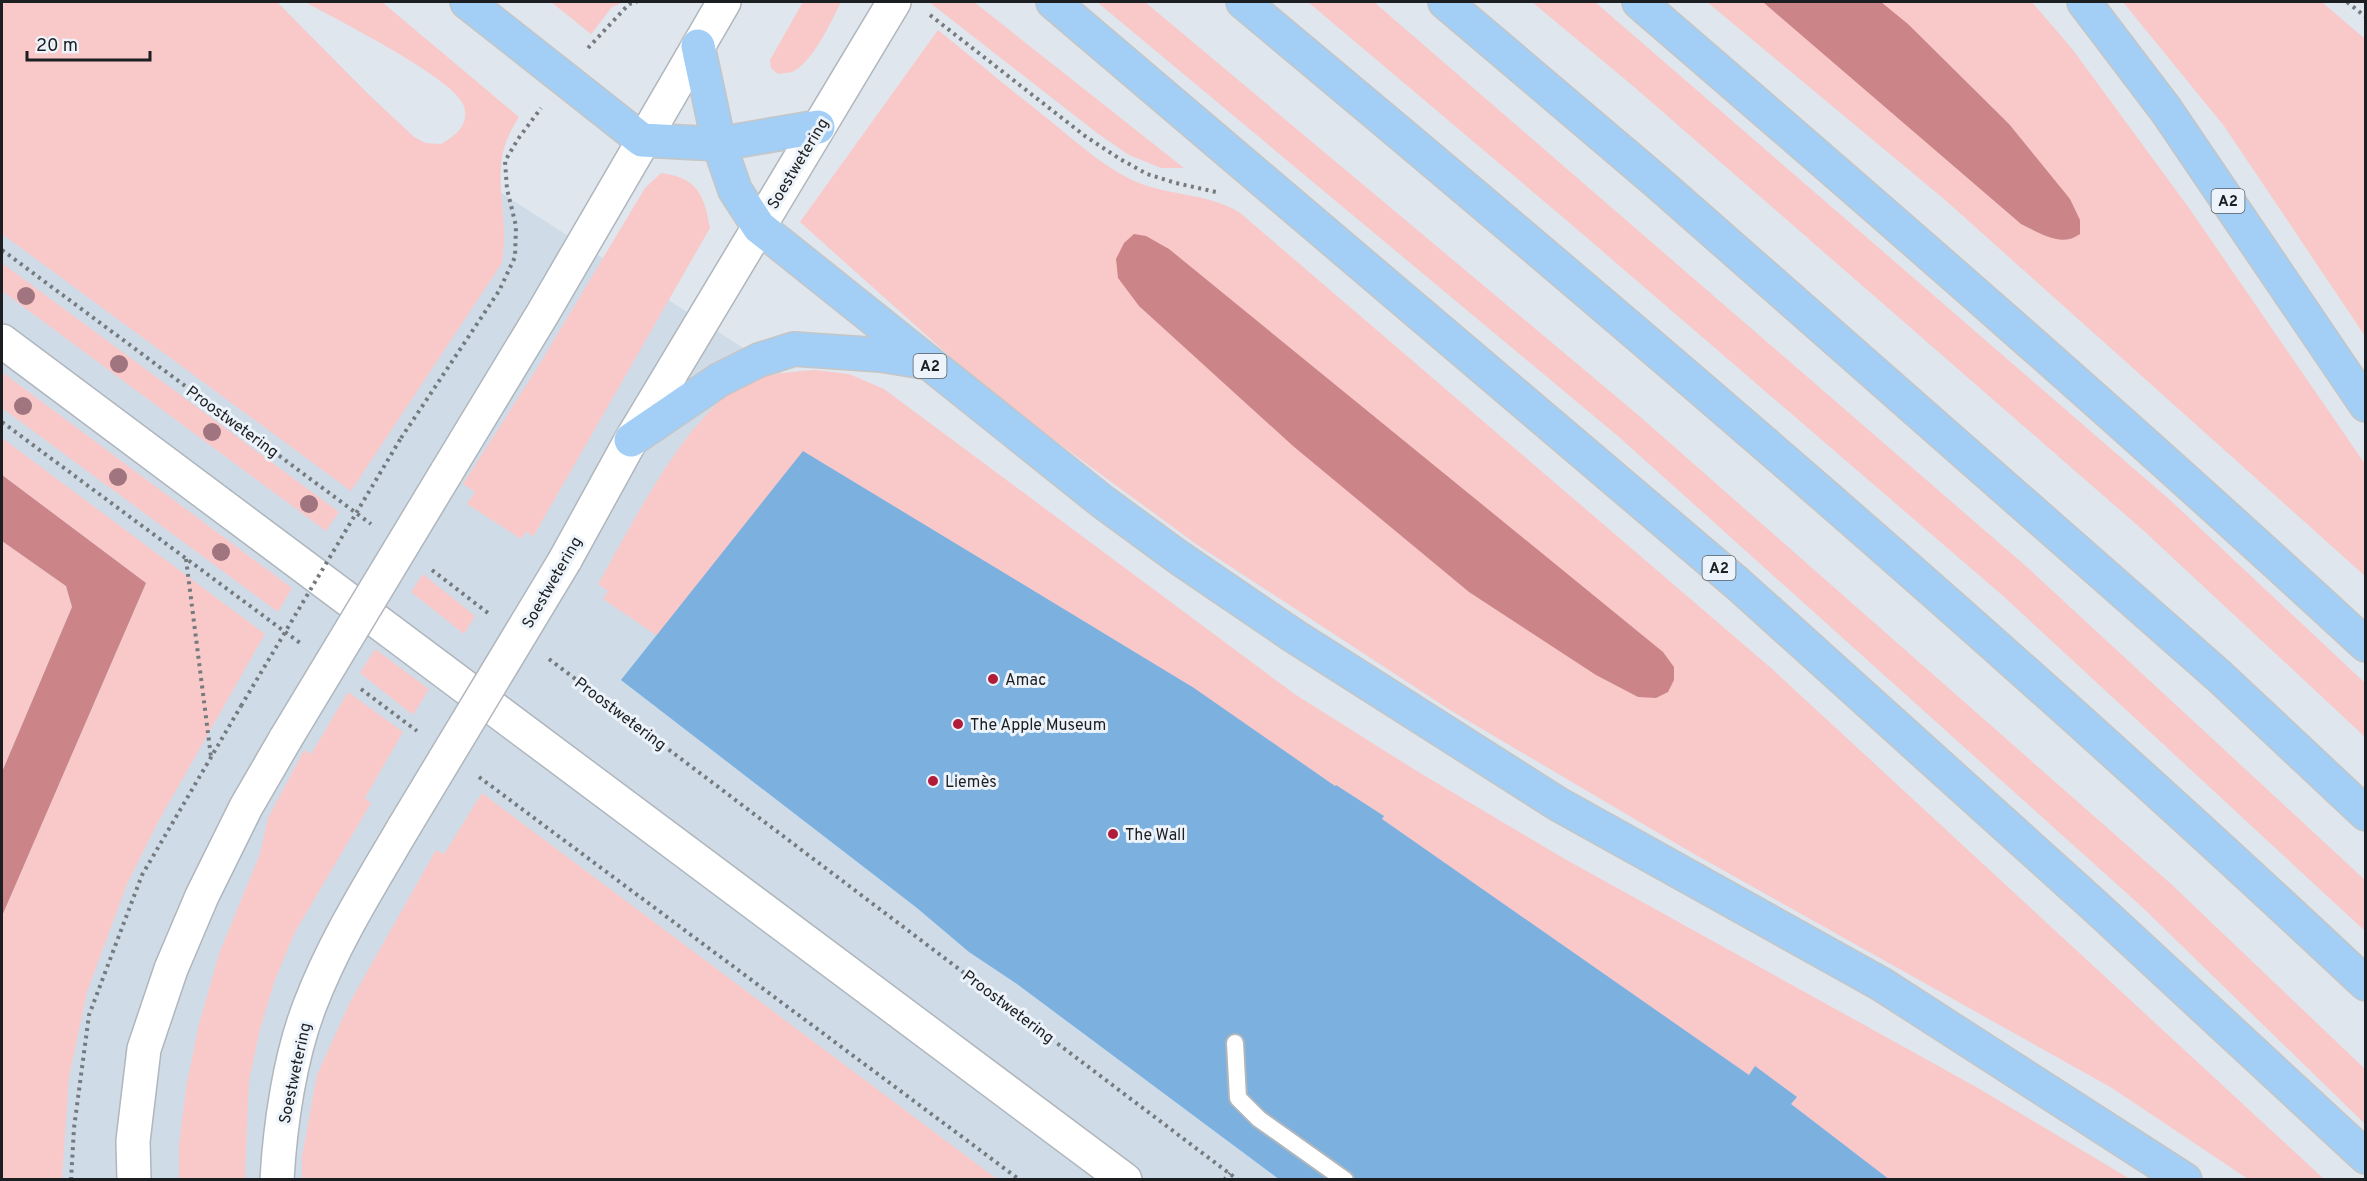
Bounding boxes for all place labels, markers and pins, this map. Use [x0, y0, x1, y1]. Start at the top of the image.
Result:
place label: Amac [1005, 671, 1046, 691]
marker: Amac [986, 672, 1000, 686]
place label: The Apple Museum [970, 716, 1106, 736]
marker: The Apple Museum [951, 717, 965, 731]
place label: Liemès [945, 773, 997, 793]
marker: Liemès [926, 774, 940, 788]
place label: The Wall [1125, 826, 1185, 846]
marker: The Wall [1106, 827, 1120, 841]

